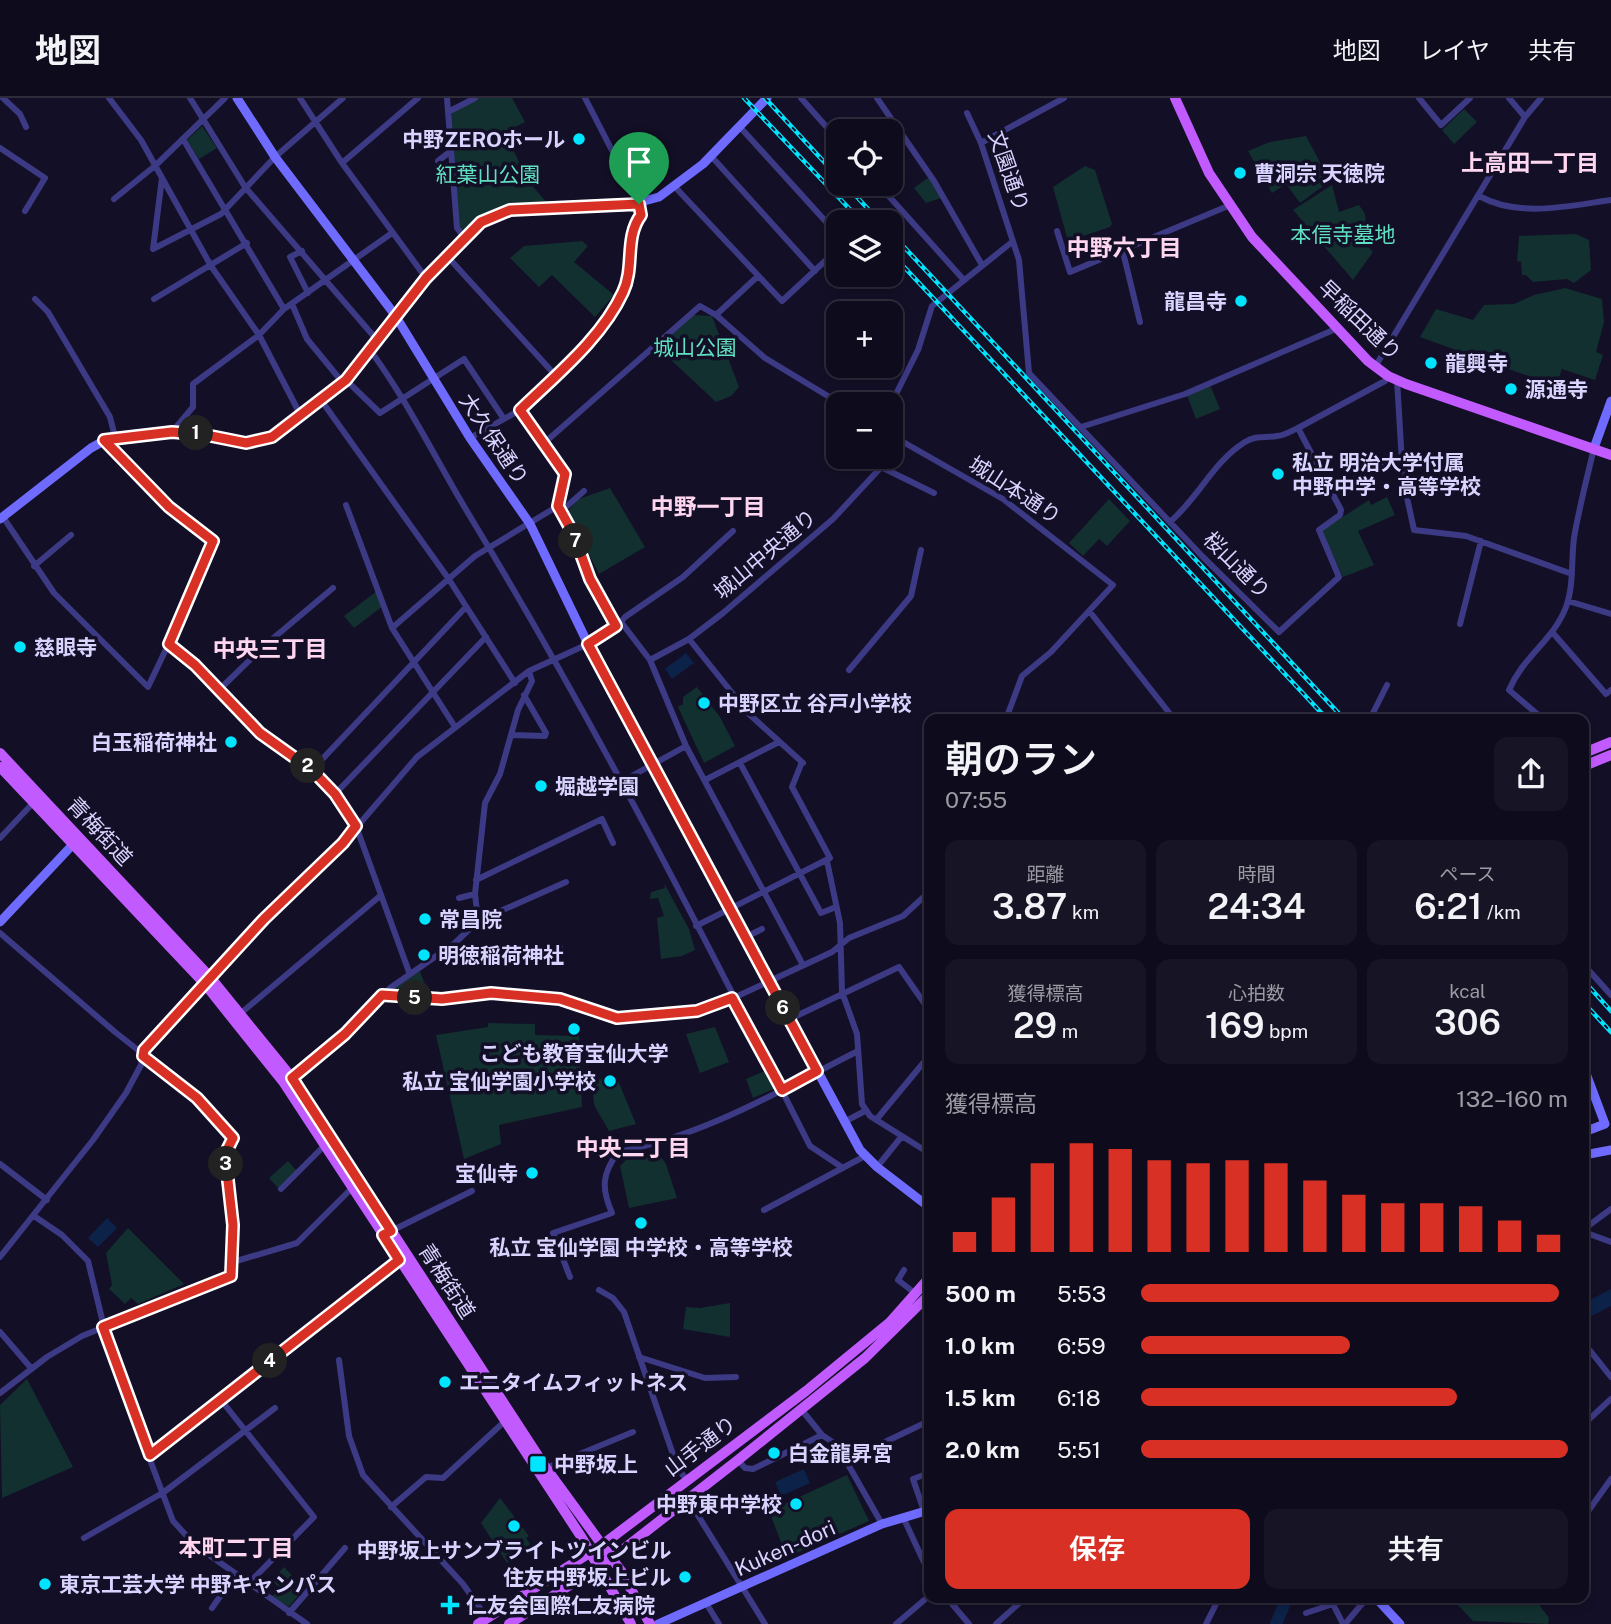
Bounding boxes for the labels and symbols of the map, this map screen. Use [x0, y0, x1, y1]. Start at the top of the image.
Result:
place label: 中野ZEROホール [402, 127, 565, 152]
street label: 文園通り [984, 127, 1034, 215]
marker: 中野ZEROホール [571, 131, 587, 147]
pin [609, 132, 669, 204]
district label: 上高田一丁目 [1461, 149, 1599, 176]
place label: 曹洞宗 天徳院 [1254, 161, 1385, 186]
park label: 紅葉山公園 [436, 162, 541, 187]
marker: 曹洞宗 天徳院 [1232, 165, 1248, 181]
park label: 本信寺墓地 [1291, 222, 1396, 247]
district label: 中野六丁目 [1067, 234, 1182, 261]
street label: 早稲田通り [1314, 275, 1406, 365]
place label: 龍昌寺 [1164, 289, 1227, 314]
marker: 龍昌寺 [1233, 293, 1249, 309]
park label: 城山公園 [653, 335, 737, 360]
place label: 龍興寺 [1445, 351, 1508, 376]
marker: 龍興寺 [1423, 355, 1439, 371]
place label: 源通寺 [1525, 377, 1588, 402]
marker: 源通寺 [1503, 381, 1519, 397]
street label: 大久保通り [454, 388, 534, 490]
pin: 1 [178, 416, 214, 450]
place label: 私立 明治大学付属 中野中学・高等学校 [1292, 450, 1481, 499]
street label: 城山本通り [964, 451, 1066, 529]
marker: 私立 明治大学付属 中野中学・高等学校 [1270, 466, 1286, 482]
district label: 中野一丁目 [651, 493, 766, 520]
street label: 城山中央通り [709, 504, 821, 604]
pin: 7 [558, 524, 594, 558]
street label: 桜山通り [1198, 526, 1276, 604]
place label: 慈眼寺 [34, 635, 97, 660]
district label: 中央三丁目 [213, 635, 328, 662]
marker: 慈眼寺 [12, 639, 28, 655]
place label: 中野区立 谷戸小学校 [718, 691, 912, 716]
marker: 中野区立 谷戸小学校 [696, 695, 712, 711]
place label: 白玉稲荷神社 [91, 730, 217, 755]
marker: 白玉稲荷神社 [223, 734, 239, 750]
pin: 2 [290, 748, 326, 784]
place label: 堀越学園 [555, 774, 639, 799]
marker: 堀越学園 [533, 778, 549, 794]
street label: 青梅街道 [62, 792, 138, 870]
place label: 常昌院 [439, 907, 502, 932]
marker: 常昌院 [417, 911, 433, 927]
place label: 明徳稲荷神社 [438, 943, 564, 968]
marker: 明徳稲荷神社 [416, 947, 432, 963]
pin: 5 [398, 981, 432, 1016]
pin: 6 [766, 990, 800, 1026]
marker: こども教育宝仙大学 [566, 1021, 582, 1037]
place label: こども教育宝仙大学 [480, 1041, 669, 1066]
place label: 私立 宝仙学園小学校 [402, 1069, 596, 1094]
marker: 私立 宝仙学園小学校 [602, 1073, 618, 1089]
district label: 中央二丁目 [576, 1134, 691, 1161]
pin: 3 [208, 1146, 244, 1182]
place label: 宝仙寺 [455, 1161, 518, 1186]
marker: 宝仙寺 [524, 1165, 540, 1181]
marker: 私立 宝仙学園 中学校・高等学校 [633, 1215, 649, 1231]
place label: 私立 宝仙学園 中学校・高等学校 [489, 1235, 793, 1260]
street label: 青梅街道 [414, 1239, 480, 1323]
pin: 4 [252, 1344, 288, 1378]
place label: エニタイムフィットネス [459, 1370, 688, 1395]
marker: エニタイムフィットネス [437, 1374, 453, 1390]
street label: 山手通り [659, 1411, 741, 1481]
place label: 白金龍昇宮 [788, 1441, 893, 1466]
marker: 白金龍昇宮 [766, 1445, 782, 1461]
place label: 中野坂上 [554, 1452, 638, 1477]
marker: 中野坂上 [528, 1454, 548, 1474]
place label: 中野東中学校 [656, 1492, 782, 1517]
marker: 中野東中学校 [788, 1496, 804, 1512]
street label: Kuken-dori [731, 1515, 839, 1581]
marker: 中野坂上サンブライトツインビル [506, 1518, 522, 1534]
district label: 本町二丁目 [179, 1534, 294, 1561]
place label: 中野坂上サンブライトツインビル [357, 1538, 671, 1563]
place label: 住友中野坂上ビル [503, 1565, 671, 1590]
marker: 住友中野坂上ビル [677, 1569, 693, 1585]
place label: 東京工芸大学 中野キャンパス [59, 1572, 337, 1597]
marker: 東京工芸大学 中野キャンパス [37, 1576, 53, 1592]
place label: 仁友会国際仁友病院 [466, 1593, 655, 1618]
marker: 仁友会国際仁友病院 [440, 1595, 460, 1615]

